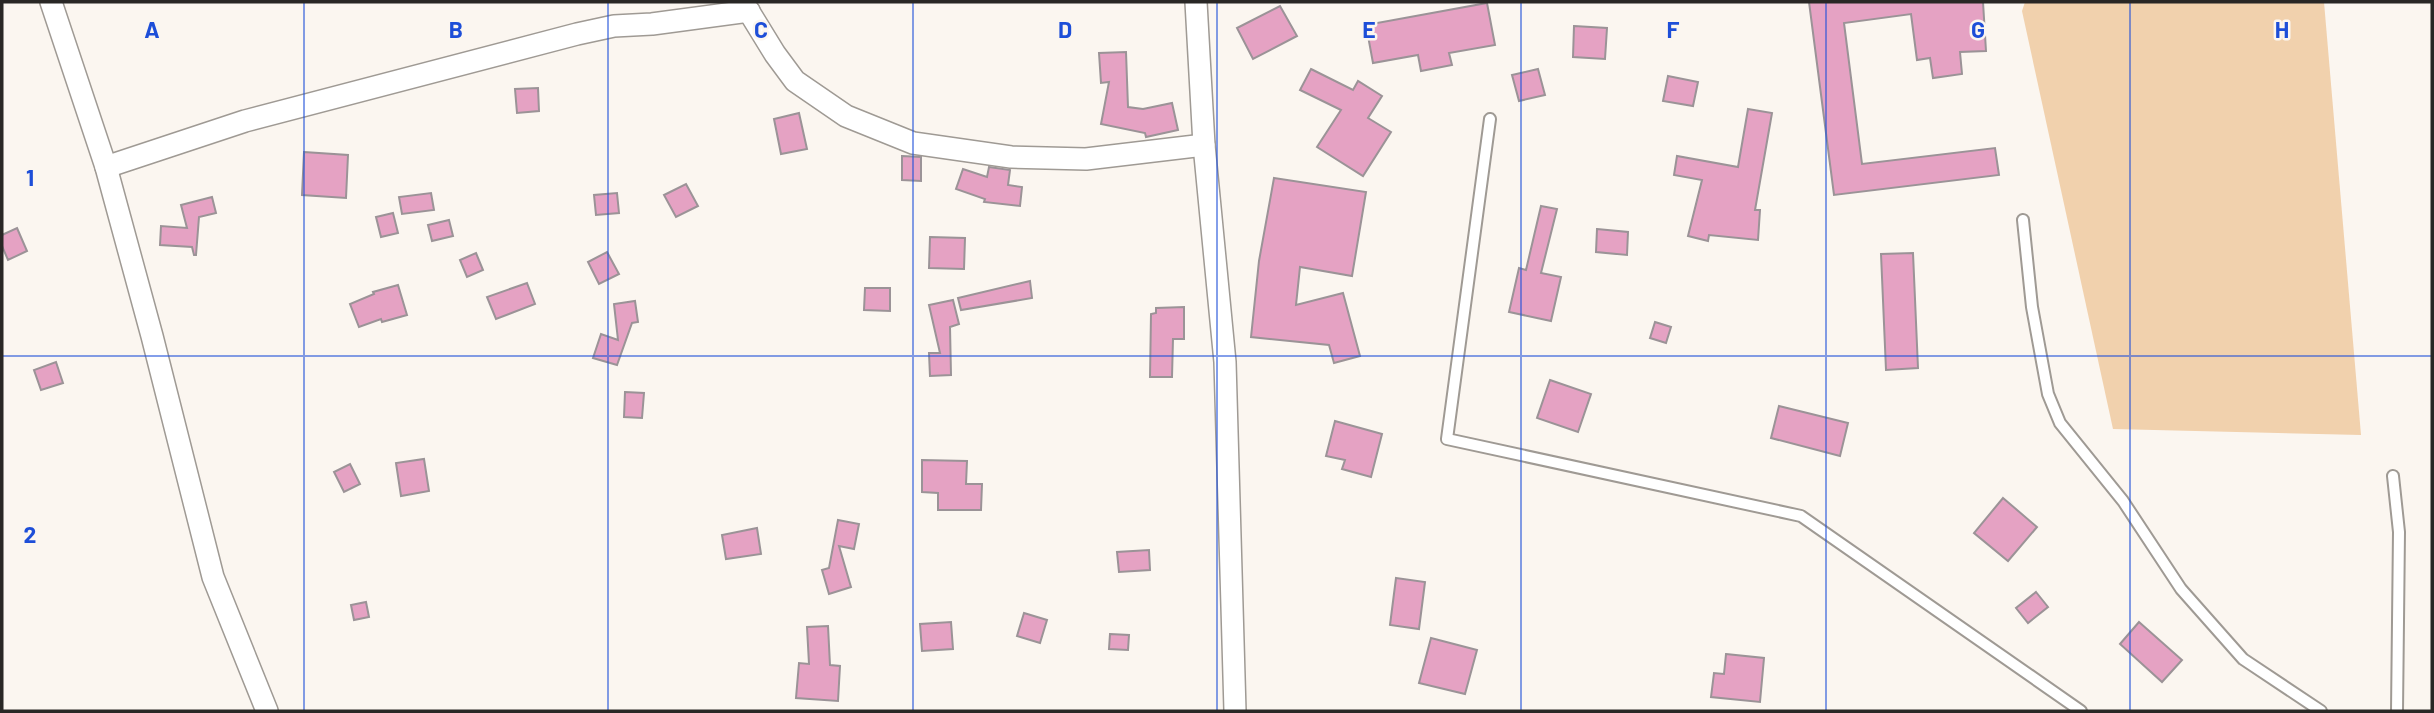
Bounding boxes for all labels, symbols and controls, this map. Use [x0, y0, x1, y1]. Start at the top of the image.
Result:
text: A [144, 15, 160, 43]
text: B [449, 15, 463, 43]
text: C [754, 15, 768, 43]
text: D [1058, 15, 1072, 43]
text: E [1362, 15, 1376, 43]
text: F [1667, 15, 1680, 43]
text: G [1971, 15, 1985, 43]
text: H [2275, 15, 2289, 43]
text: 1 [26, 163, 34, 191]
text: 2 [24, 520, 36, 548]

